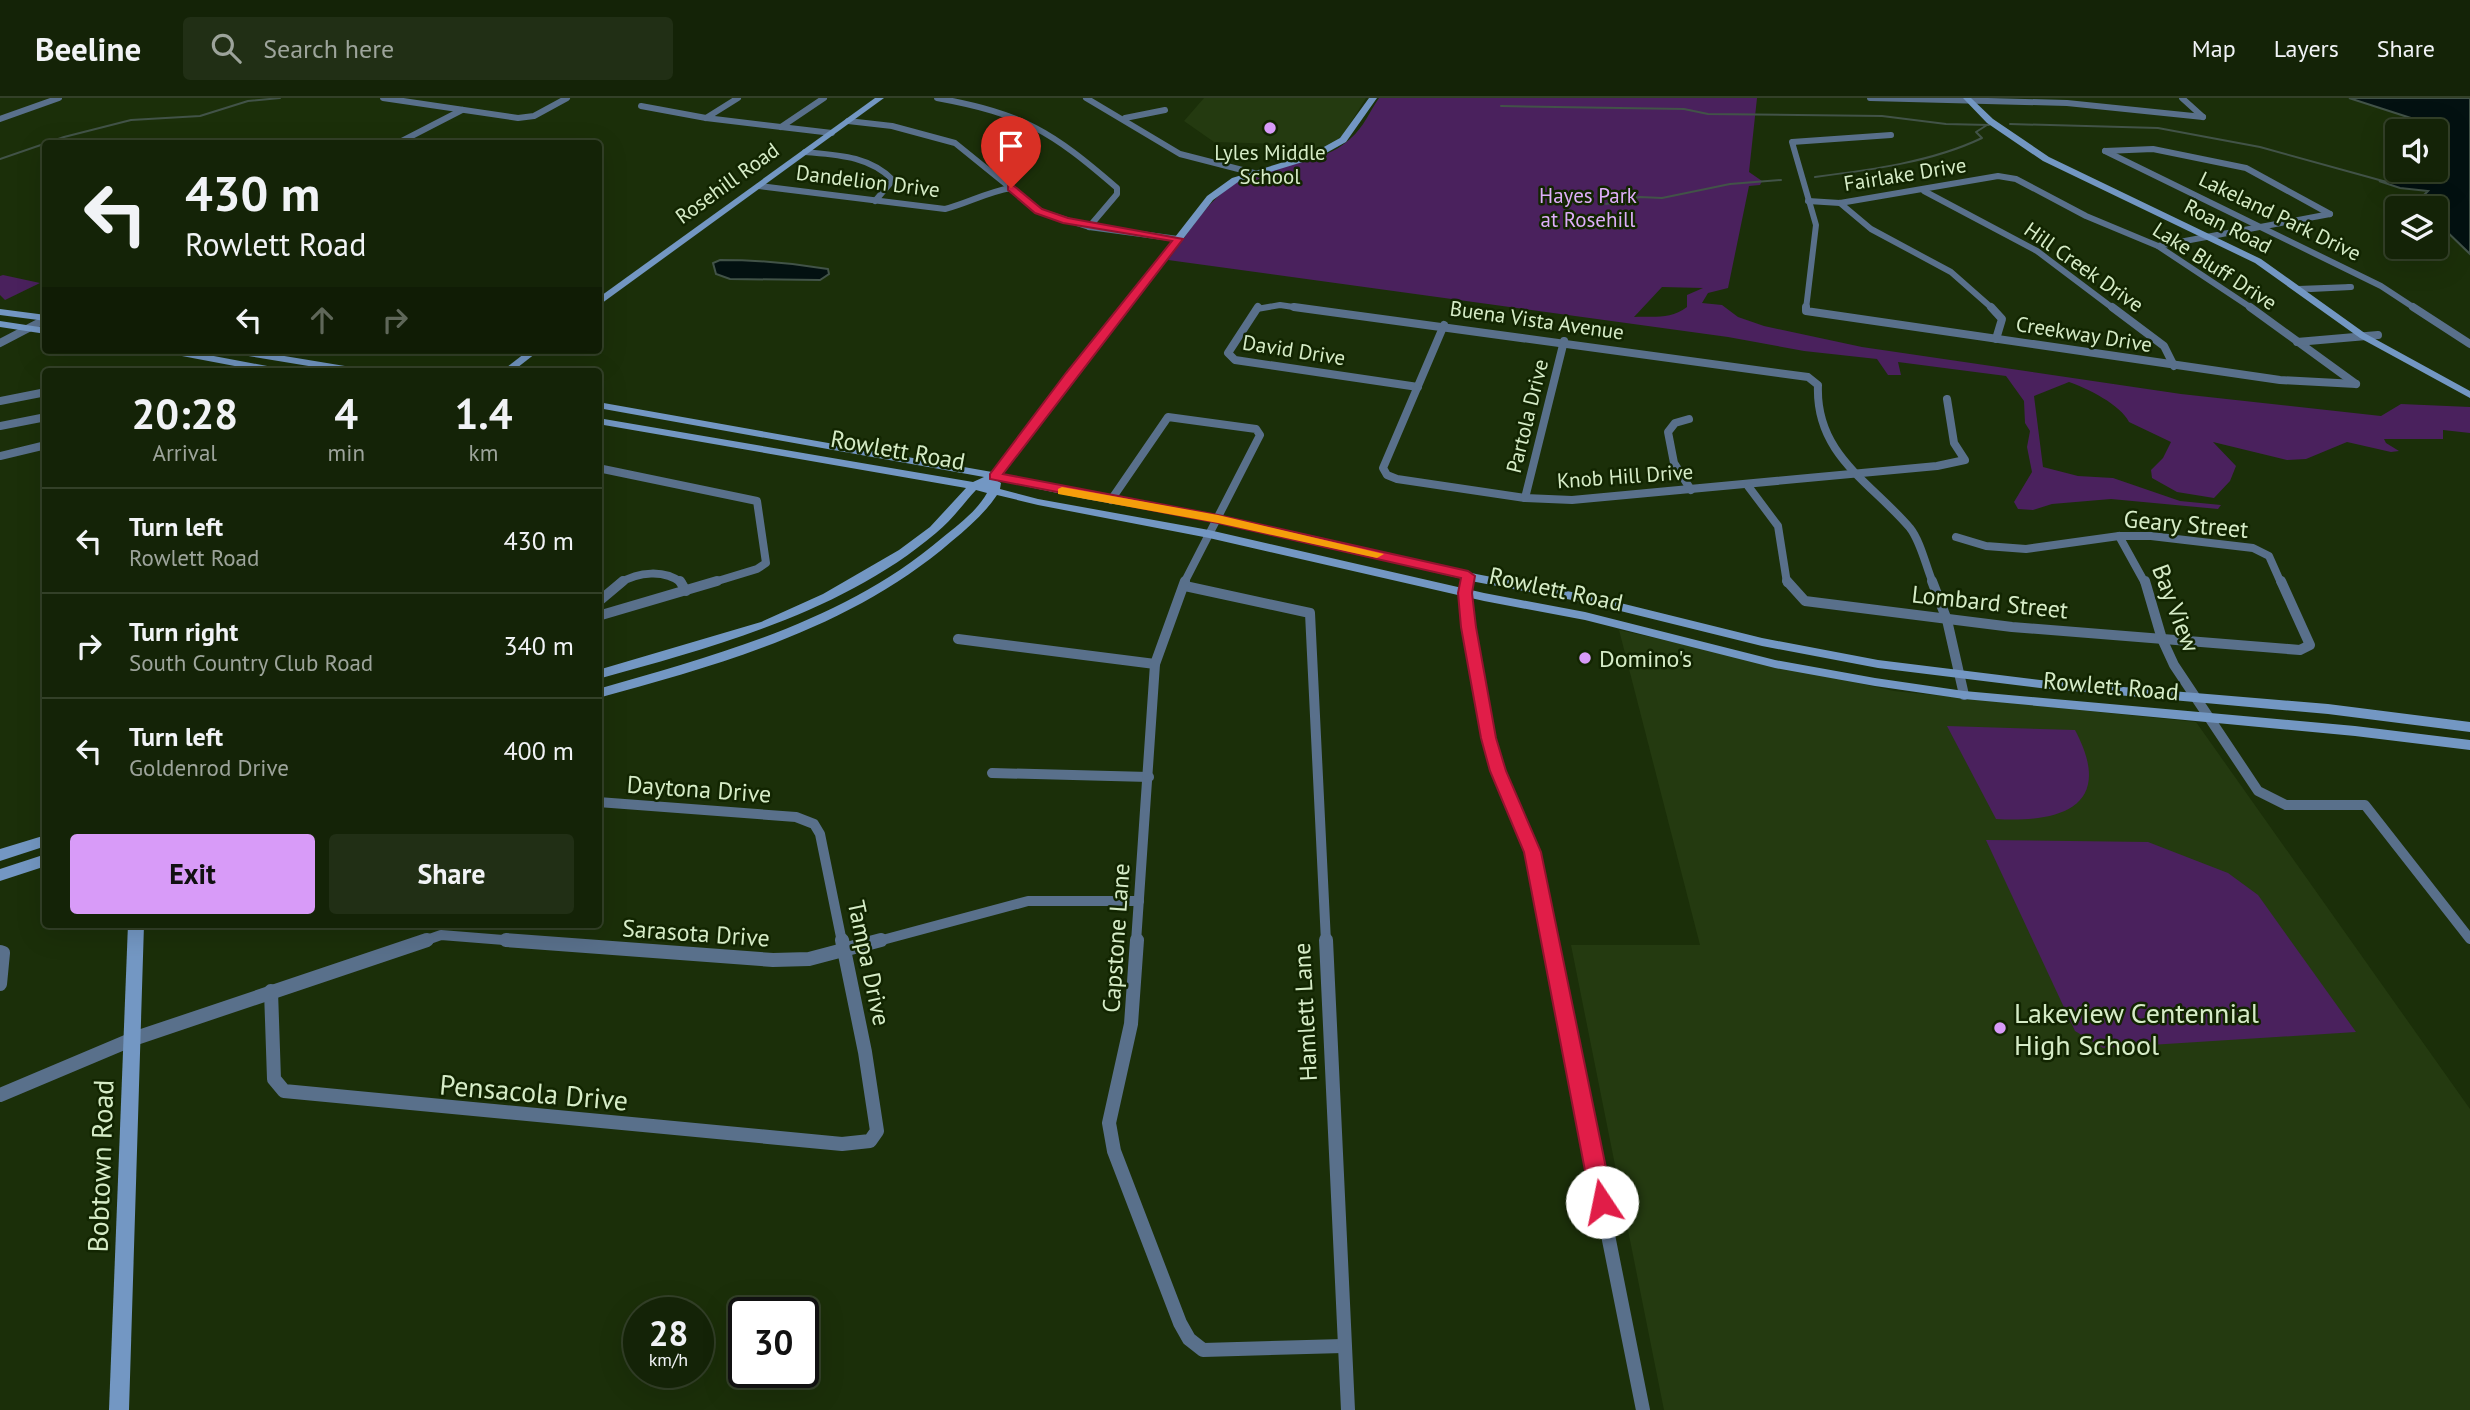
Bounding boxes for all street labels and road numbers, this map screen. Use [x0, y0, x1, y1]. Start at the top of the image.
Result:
street label: Rosehill Road [670, 136, 784, 230]
street label: Fairlake Drive [1842, 151, 1968, 197]
street label: Dandelion Drive [795, 159, 941, 203]
street label: Lakeland Park Drive [2195, 165, 2365, 267]
street label: Roan Road [2180, 192, 2276, 260]
street label: Hill Creek Drive [2019, 216, 2149, 318]
street label: Lake Bluff Drive [2148, 216, 2282, 316]
street label: Buena Vista Avenue [1448, 294, 1626, 346]
street label: Creekway Drive [2014, 310, 2154, 358]
street label: David Drive [1241, 329, 1347, 371]
street label: Partola Drive [1500, 356, 1554, 476]
street label: Rowlett Road [828, 423, 968, 477]
street label: Knob Hill Drive [1556, 458, 1694, 494]
street label: Geary Street [2122, 503, 2250, 545]
street label: Rowlett Road [1486, 560, 1626, 618]
street label: Bay View [2145, 560, 2207, 657]
street label: Lombard Street [1910, 578, 2070, 626]
street label: Rowlett Road [2042, 665, 2180, 707]
street label: Daytona Drive [626, 768, 772, 810]
street label: Capstone Lane [1095, 862, 1137, 1014]
street label: Tampa Drive [841, 898, 897, 1028]
street label: Sarasota Drive [621, 912, 771, 954]
street label: Hamlett Lane [1286, 942, 1324, 1082]
street label: Pensacola Drive [438, 1065, 630, 1119]
street label: Bobtown Road [78, 1079, 122, 1253]

